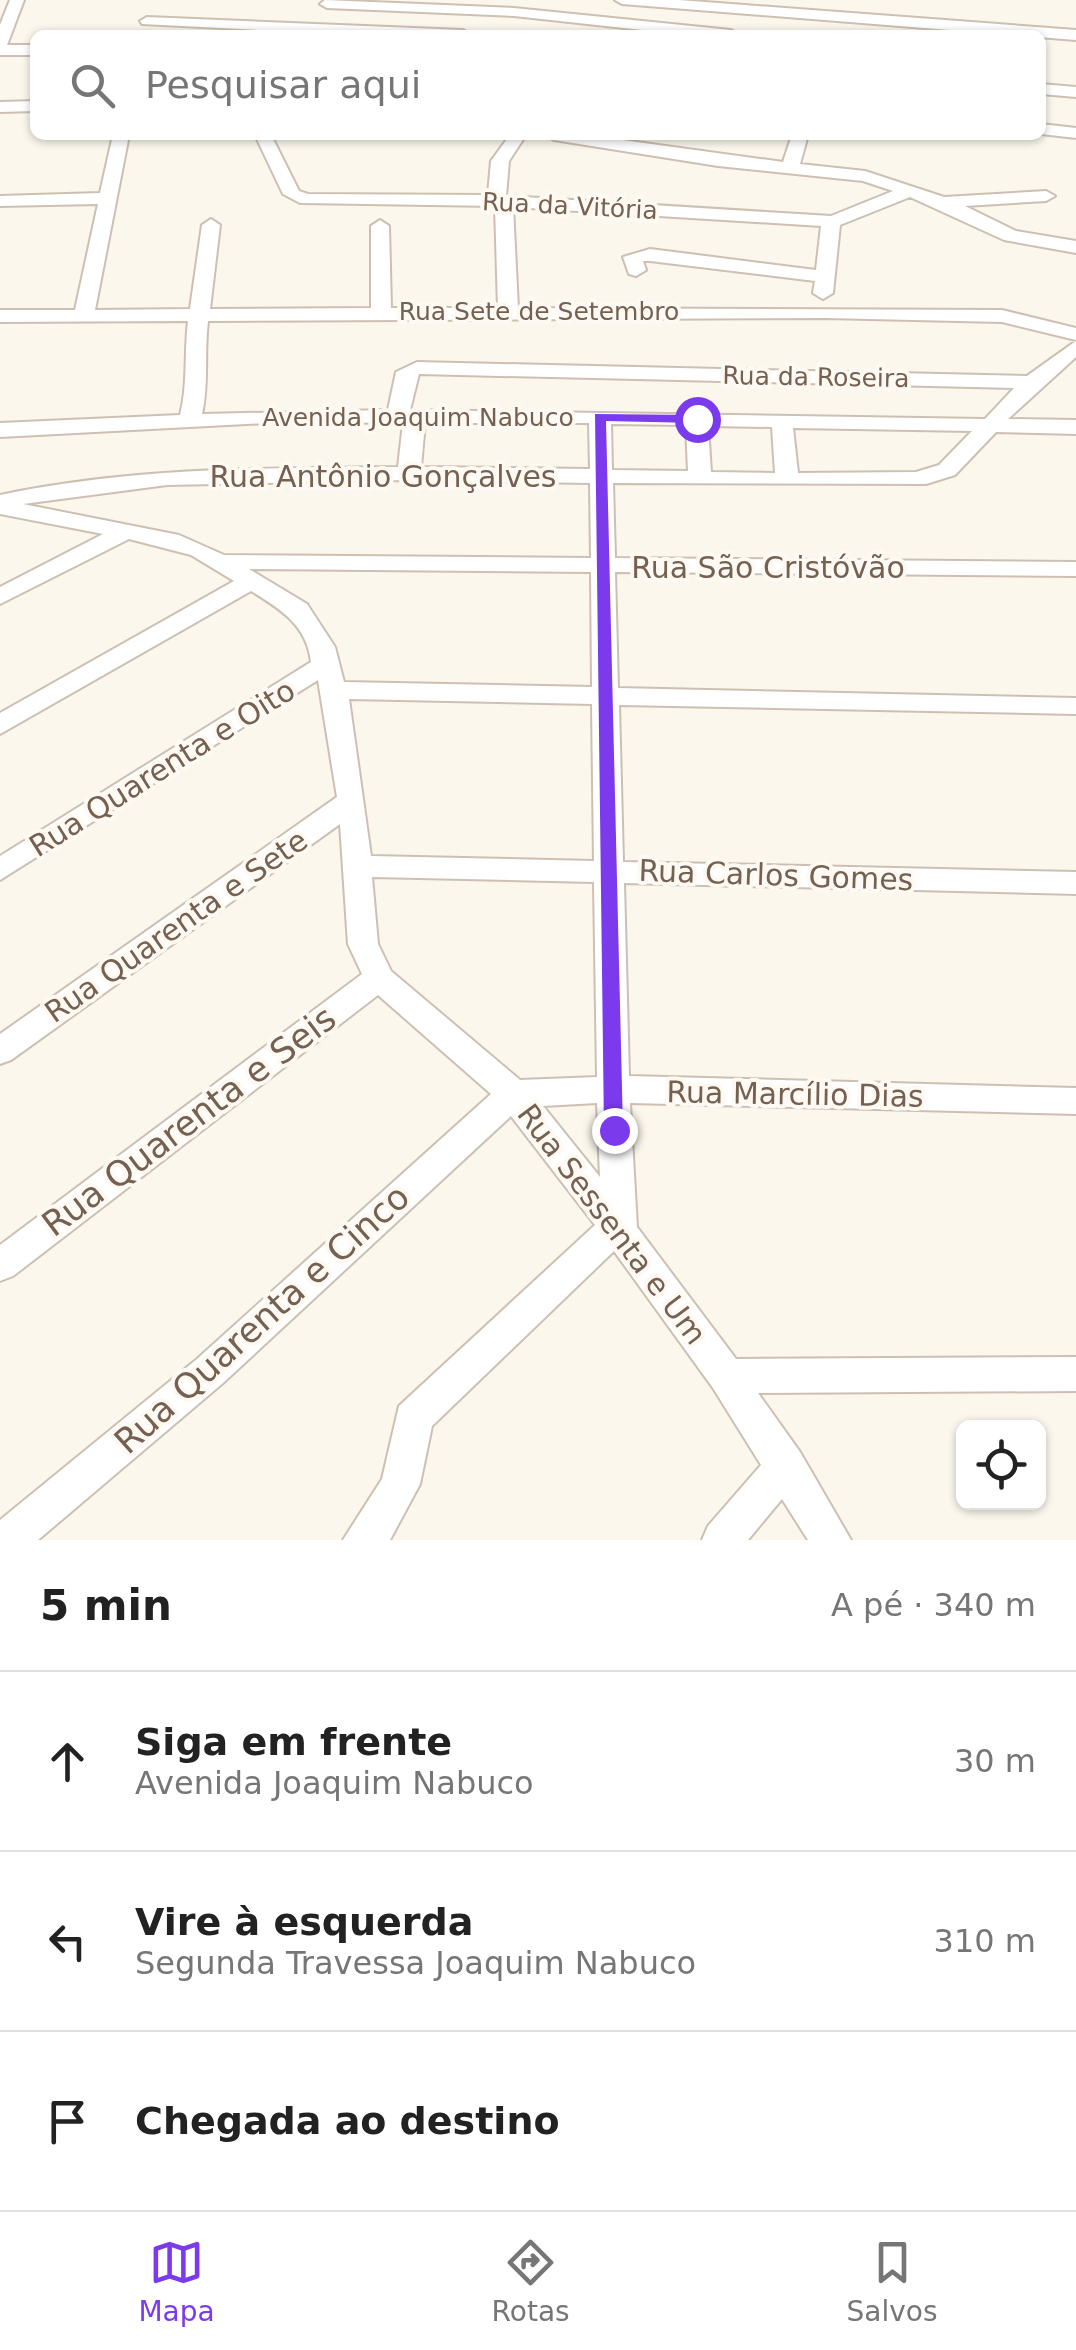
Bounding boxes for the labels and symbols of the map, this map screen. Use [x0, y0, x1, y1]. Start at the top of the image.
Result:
street label: Rua da Vitória [482, 187, 658, 225]
street label: Rua Sete de Setembro [399, 297, 679, 326]
street label: Rua da Roseira [722, 361, 910, 393]
route start [675, 397, 721, 443]
street label: Avenida Joaquim Nabuco [262, 403, 574, 432]
street label: Rua Antônio Gonçalves [210, 459, 557, 494]
street label: Rua São Cristóvão [631, 550, 905, 585]
street label: Rua Quarenta e Oito [23, 672, 301, 864]
street label: Rua Quarenta e Sete [38, 822, 314, 1030]
street label: Rua Carlos Gomes [638, 853, 914, 897]
street label: Rua Quarenta e Seis [35, 998, 343, 1244]
street label: Rua Marcílio Dias [666, 1074, 924, 1114]
street label: Rua Sessenta e Um [510, 1097, 714, 1351]
route end [592, 1108, 638, 1154]
street label: Rua Quarenta e Cinco [107, 1176, 417, 1462]

